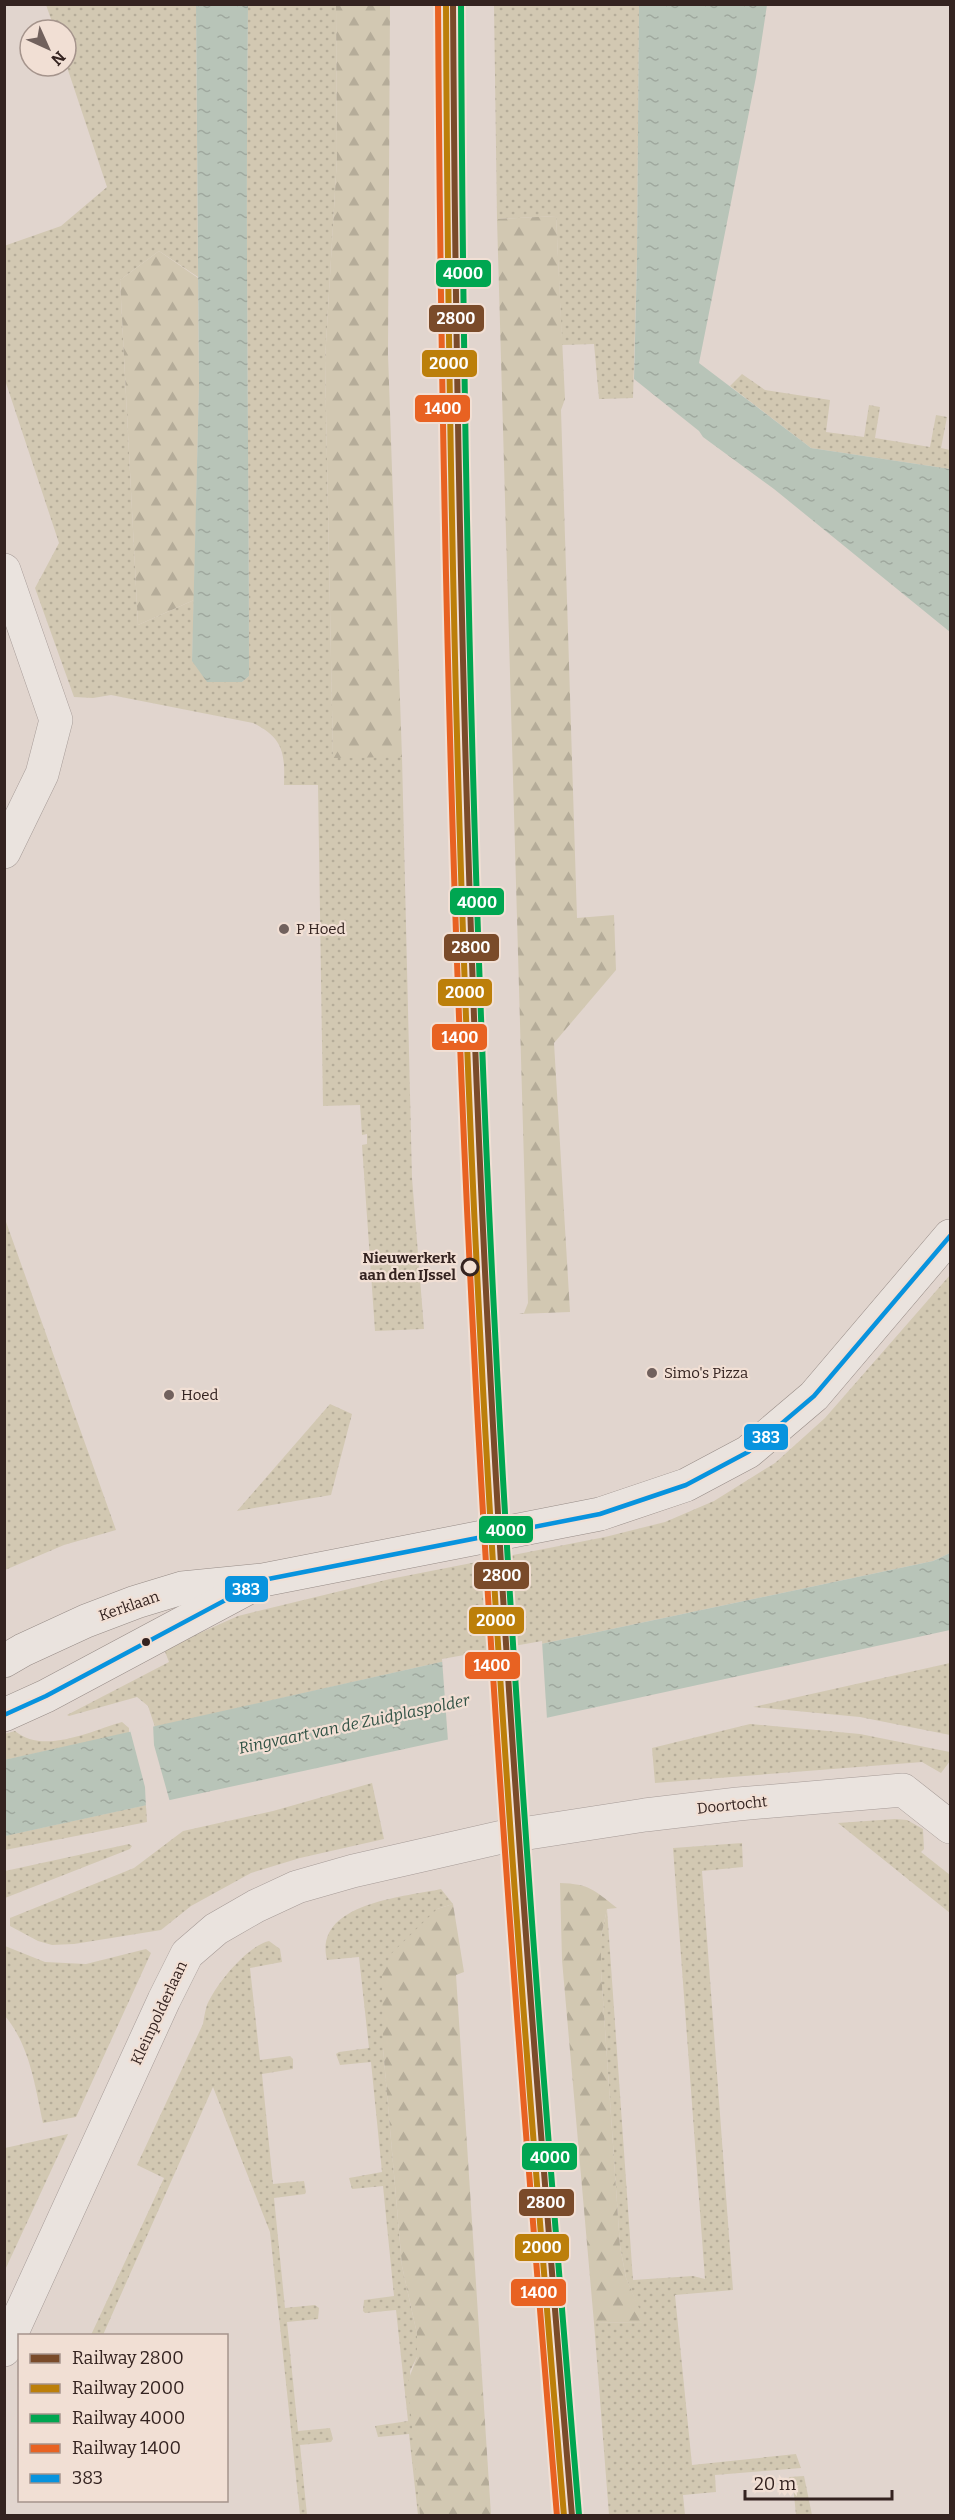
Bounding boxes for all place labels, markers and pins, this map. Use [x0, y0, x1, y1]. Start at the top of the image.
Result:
place label: P Hoed [296, 920, 345, 938]
marker: P Hoed [277, 922, 291, 936]
place label: Nieuwerkerk aan den IJssel [359, 1249, 456, 1284]
marker: Nieuwerkerk aan den IJssel [461, 1258, 479, 1276]
place label: Simo's Pizza [664, 1364, 748, 1382]
marker: Simo's Pizza [645, 1366, 659, 1380]
place label: Hoed [181, 1386, 219, 1404]
marker: Hoed [162, 1388, 176, 1402]
unlabelled marker [140, 1636, 152, 1648]

